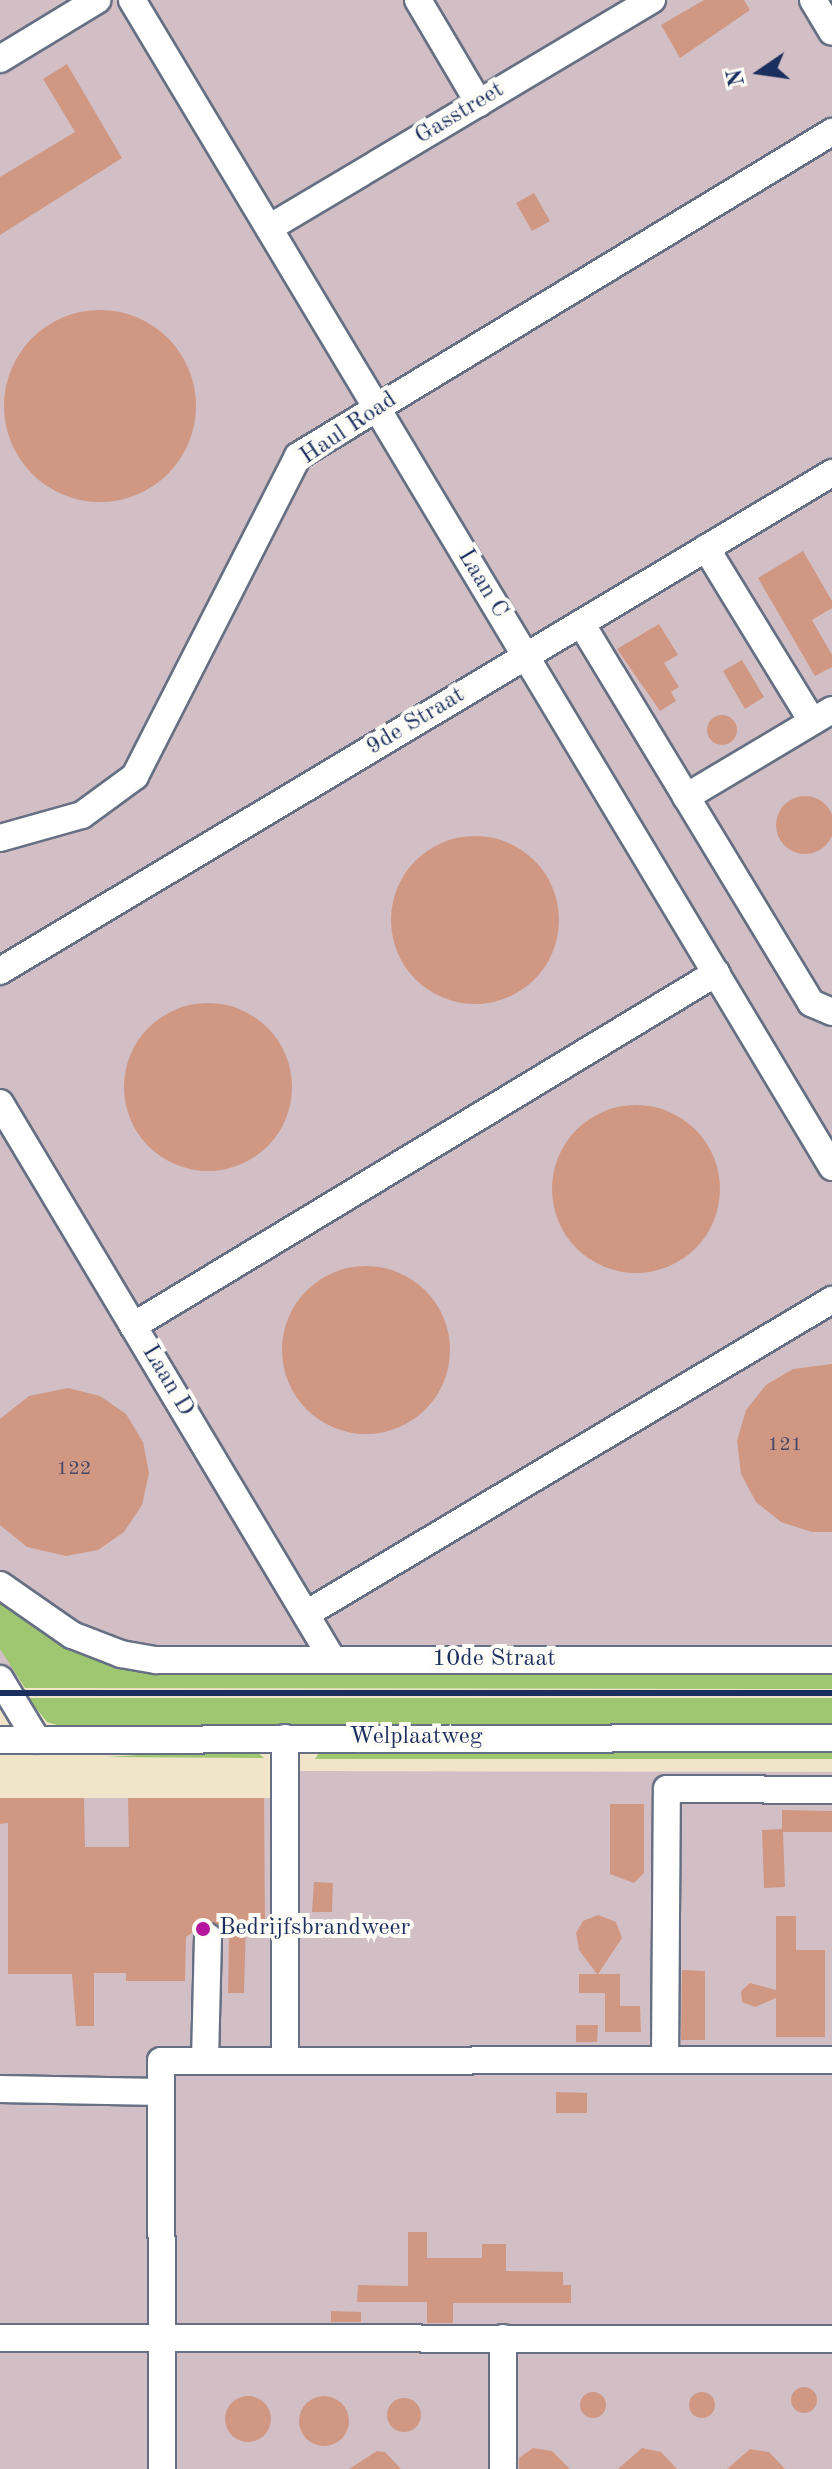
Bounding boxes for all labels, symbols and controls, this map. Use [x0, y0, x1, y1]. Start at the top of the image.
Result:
north arrow [720, 32, 800, 112]
text: N [724, 67, 749, 88]
street label: Gasstreet [410, 76, 510, 152]
street label: Haul Road [295, 386, 403, 472]
street label: Laan C [450, 544, 514, 624]
street label: 9de Straat [362, 681, 470, 763]
street label: Laan D [135, 1340, 199, 1422]
house number: 121 [768, 1433, 802, 1457]
house number: 122 [57, 1457, 91, 1481]
street label: 10de Straat [432, 1646, 556, 1674]
street label: Welplaatweg [349, 1724, 483, 1752]
place label: Bedrijfsbrandweer [219, 1915, 410, 1943]
marker: Bedrijfsbrandweer [194, 1920, 212, 1938]

